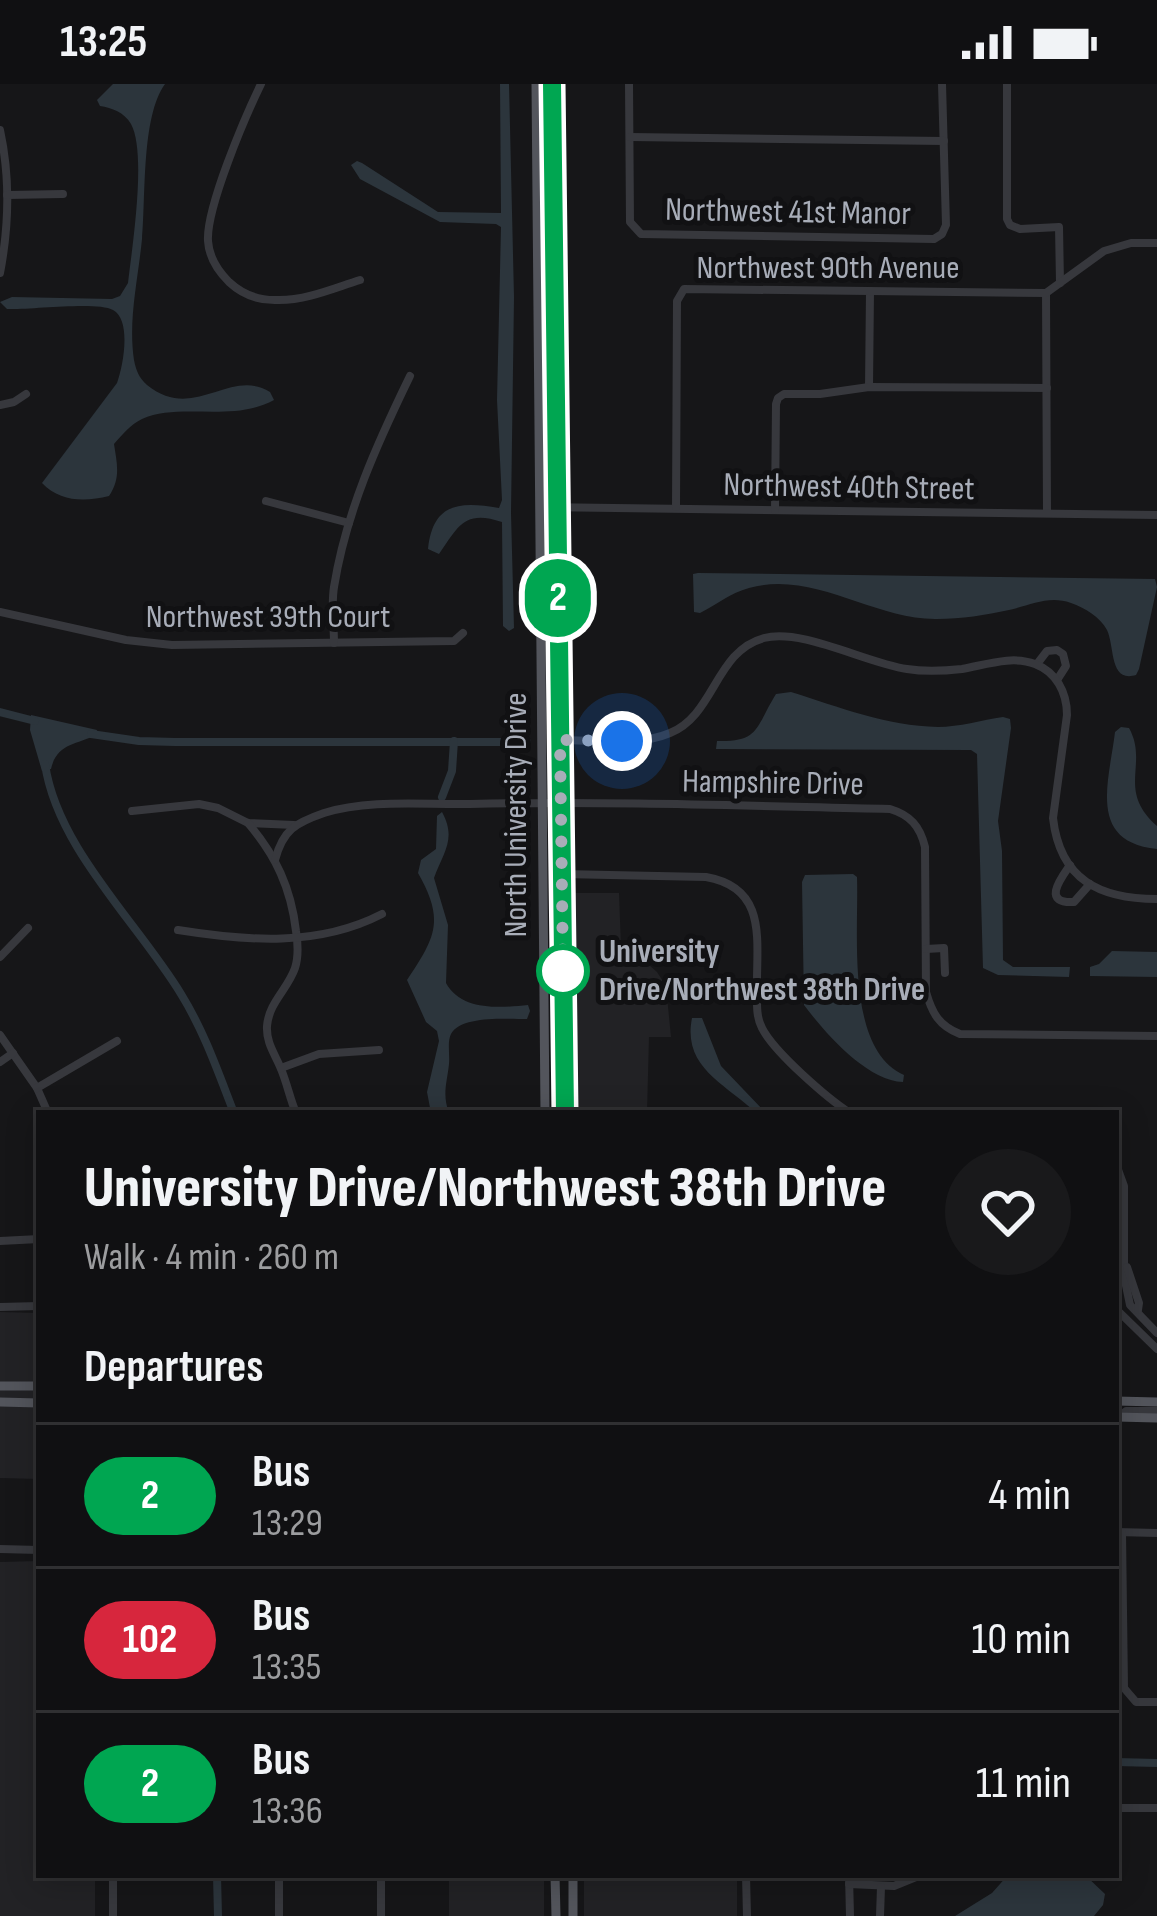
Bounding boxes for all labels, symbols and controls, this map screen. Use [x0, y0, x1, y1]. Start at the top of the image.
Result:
text: 13:25 [60, 15, 147, 70]
street label: Northwest 41st Manor [665, 190, 911, 234]
street label: Northwest 90th Avenue [697, 248, 959, 288]
street label: Northwest 40th Street [723, 465, 975, 509]
line badge: 2 [519, 559, 597, 637]
text: 2 [549, 572, 567, 623]
street label: Northwest 39th Court [146, 597, 390, 637]
street label: North University Drive [496, 693, 536, 937]
your location [592, 711, 652, 771]
street label: Hampshire Drive [682, 761, 864, 805]
place label: University Drive/Northwest 38th Drive [599, 932, 925, 1010]
marker: University Drive/Northwest 38th Drive [538, 946, 588, 996]
button: heart [945, 1149, 1071, 1275]
text: University Drive/Northwest 38th Drive [84, 1155, 886, 1223]
text: Walk · 4 min · 260 m [84, 1234, 339, 1281]
text: Departures [84, 1340, 263, 1395]
text: Bus [252, 1445, 310, 1500]
text: 4 min [989, 1468, 1071, 1523]
text: 2 [141, 1470, 159, 1521]
text: 13:29 [252, 1500, 323, 1547]
text: Bus [252, 1589, 310, 1644]
text: 10 min [972, 1612, 1071, 1667]
text: 102 [123, 1614, 177, 1665]
text: 13:35 [252, 1644, 321, 1691]
text: Bus [252, 1733, 310, 1788]
text: 11 min [976, 1756, 1071, 1811]
text: 2 [141, 1758, 159, 1809]
text: 13:36 [252, 1788, 323, 1835]

